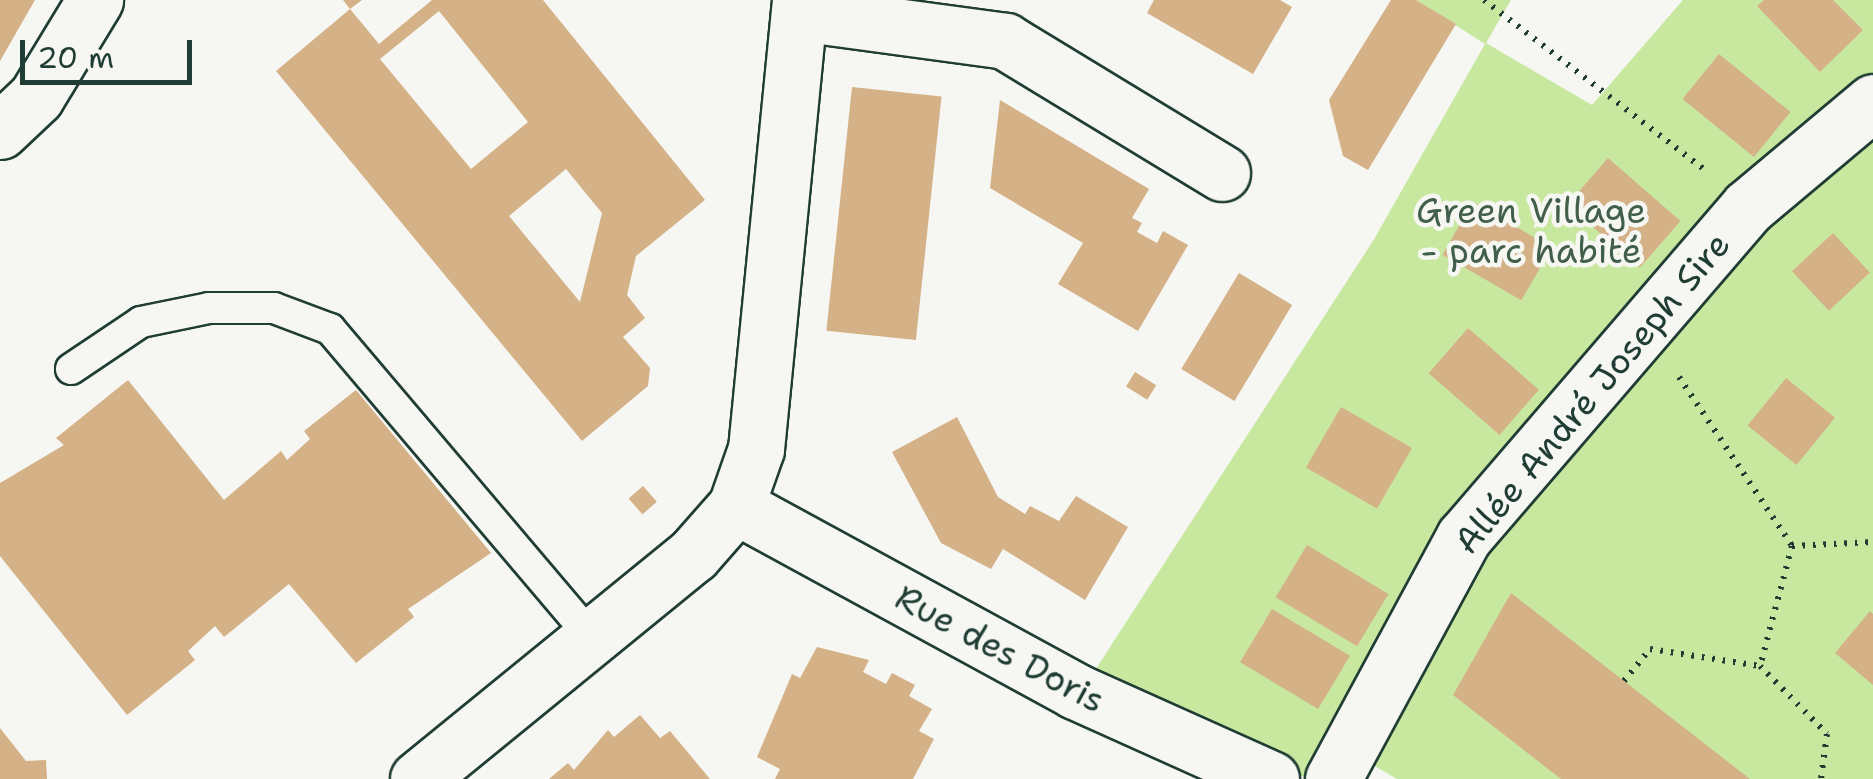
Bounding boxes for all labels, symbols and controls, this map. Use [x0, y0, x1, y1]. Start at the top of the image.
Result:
scale bar [25, 20, 198, 82]
text: 20 m [37, 37, 114, 78]
park label: Green Village - parc habité [1416, 190, 1646, 272]
street label: Allée André Joseph Sire [1445, 224, 1739, 562]
street label: Rue des Doris [888, 576, 1112, 722]

